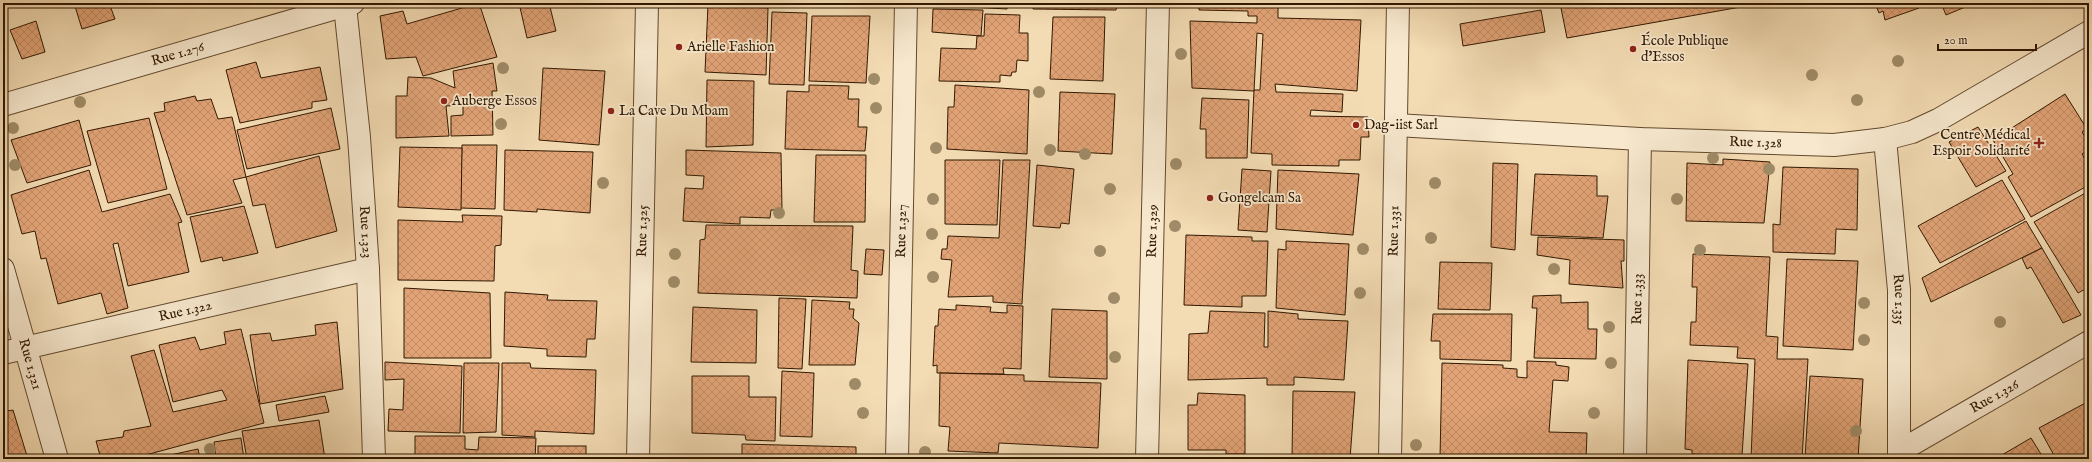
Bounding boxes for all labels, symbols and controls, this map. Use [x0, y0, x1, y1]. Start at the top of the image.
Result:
scale bar [1938, 26, 2036, 52]
place label: École Publique d'Essos [1641, 31, 1729, 66]
text: 20 m [1944, 33, 1967, 48]
street label: Rue 1.276 [149, 38, 207, 70]
place label: Arielle Fashion [686, 38, 775, 56]
marker: Arielle Fashion [674, 42, 684, 52]
marker: École Publique d'Essos [1628, 44, 1638, 54]
place label: Auberge Essos [451, 92, 537, 110]
marker: Auberge Essos [439, 96, 449, 106]
place label: La Cave Du Mbam [619, 102, 729, 120]
marker: La Cave Du Mbam [606, 106, 616, 116]
place label: Dag-iist Sarl [1364, 116, 1438, 134]
marker: Dag-iist Sarl [1351, 120, 1361, 130]
place label: Centre Médical Espoir Solidarité [1933, 126, 2031, 160]
street label: Rue 1.328 [1729, 133, 1782, 152]
marker: Centre Médical Espoir Solidarité [2033, 137, 2045, 149]
place label: Gongelcam Sa [1218, 189, 1302, 207]
marker: Gongelcam Sa [1205, 193, 1215, 203]
street label: Rue 1.327 [892, 204, 911, 258]
street label: Rue 1.329 [1143, 204, 1162, 258]
street label: Rue 1.323 [355, 205, 376, 259]
street label: Rue 1.325 [633, 205, 652, 257]
street label: Rue 1.331 [1385, 205, 1403, 257]
street label: Rue 1.333 [1628, 273, 1647, 325]
street label: Rue 1.335 [1889, 273, 1908, 325]
street label: Rue 1.322 [157, 296, 214, 326]
street label: Rue 1.321 [14, 336, 46, 392]
street label: Rue 1.326 [1967, 375, 2023, 418]

